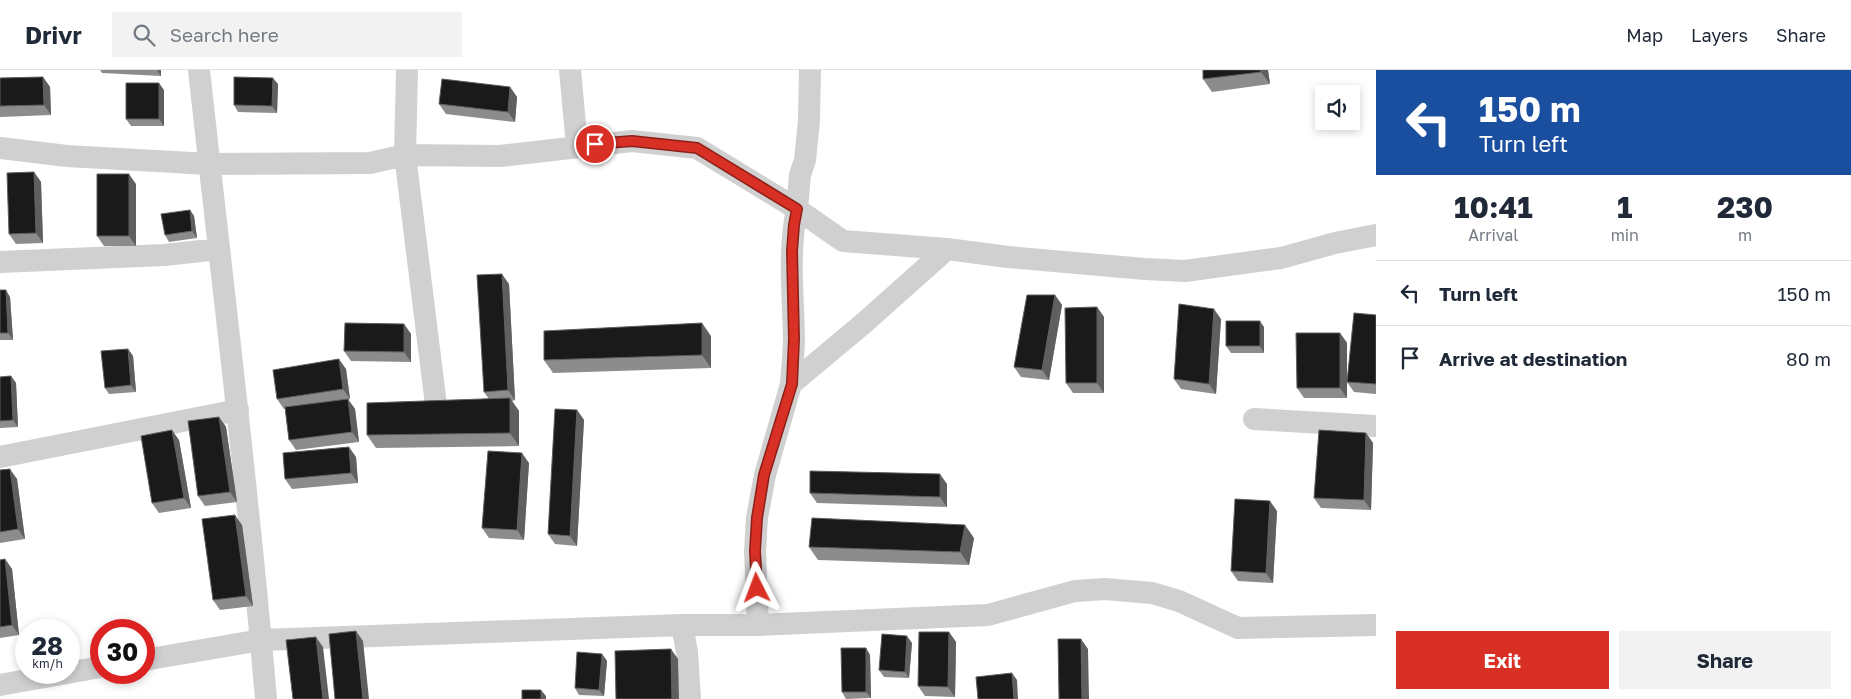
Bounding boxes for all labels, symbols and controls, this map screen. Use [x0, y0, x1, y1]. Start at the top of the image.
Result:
search box [112, 12, 462, 57]
text: Drivr [25, 20, 82, 49]
icon: search [130, 21, 158, 49]
text: Search here [170, 23, 279, 46]
text: Map [1626, 24, 1663, 46]
text: Layers [1691, 24, 1748, 46]
text: Share [1776, 24, 1826, 46]
map controls [1315, 85, 1360, 130]
button: sound [1315, 85, 1360, 130]
text: 150 m [1479, 88, 1581, 130]
icon: left [1396, 90, 1461, 155]
pin [574, 123, 616, 165]
icon: arrive [581, 130, 609, 158]
text: Turn left [1479, 130, 1568, 157]
text: 10:41 [1454, 189, 1533, 225]
text: 1 [1617, 189, 1633, 225]
text: 230 [1717, 189, 1773, 225]
text: Arrival [1468, 225, 1518, 245]
text: min [1611, 225, 1639, 245]
text: m [1738, 225, 1752, 245]
icon: left [1396, 279, 1424, 307]
text: Turn left [1439, 282, 1518, 305]
text: 150 m [1777, 282, 1831, 305]
icon: arrive [1396, 344, 1424, 372]
text: Arrive at destination [1439, 347, 1627, 370]
text: 80 m [1786, 347, 1831, 370]
position arrow [730, 561, 782, 613]
speed limit sign: 30 [90, 619, 155, 684]
text: 28 [32, 630, 63, 661]
button: Exit [1396, 631, 1609, 689]
button: Share [1619, 631, 1831, 689]
text: km/h [32, 656, 63, 671]

